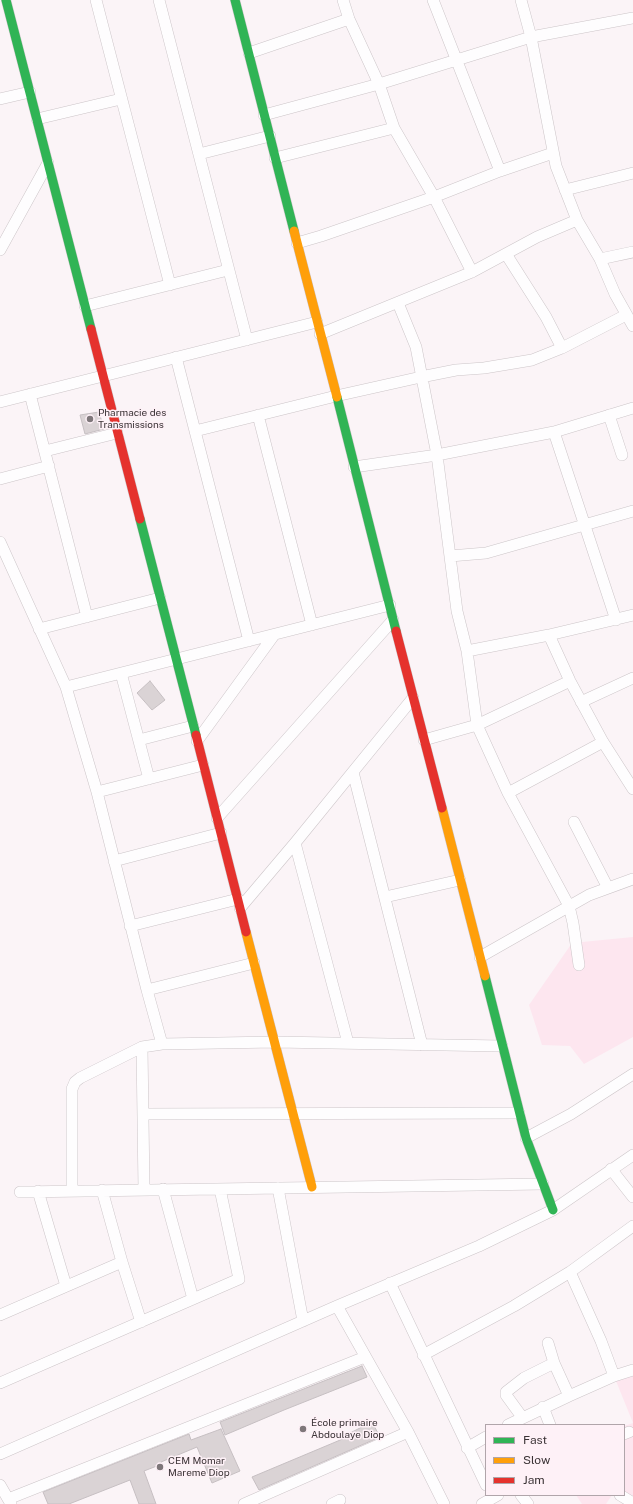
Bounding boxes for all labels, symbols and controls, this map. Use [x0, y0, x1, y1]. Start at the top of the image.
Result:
place label: Pharmacie des Transmissions [98, 407, 166, 430]
marker: Pharmacie des Transmissions [85, 414, 95, 424]
place label: École primaire Abdoulaye Diop [311, 1417, 384, 1440]
marker: École primaire Abdoulaye Diop [298, 1424, 308, 1434]
legend [485, 1424, 625, 1496]
text: Fast [523, 1433, 547, 1447]
text: Slow [523, 1453, 550, 1467]
place label: CEM Momar Mareme Diop [168, 1455, 230, 1478]
marker: CEM Momar Mareme Diop [155, 1462, 165, 1472]
text: Jam [523, 1473, 545, 1487]

